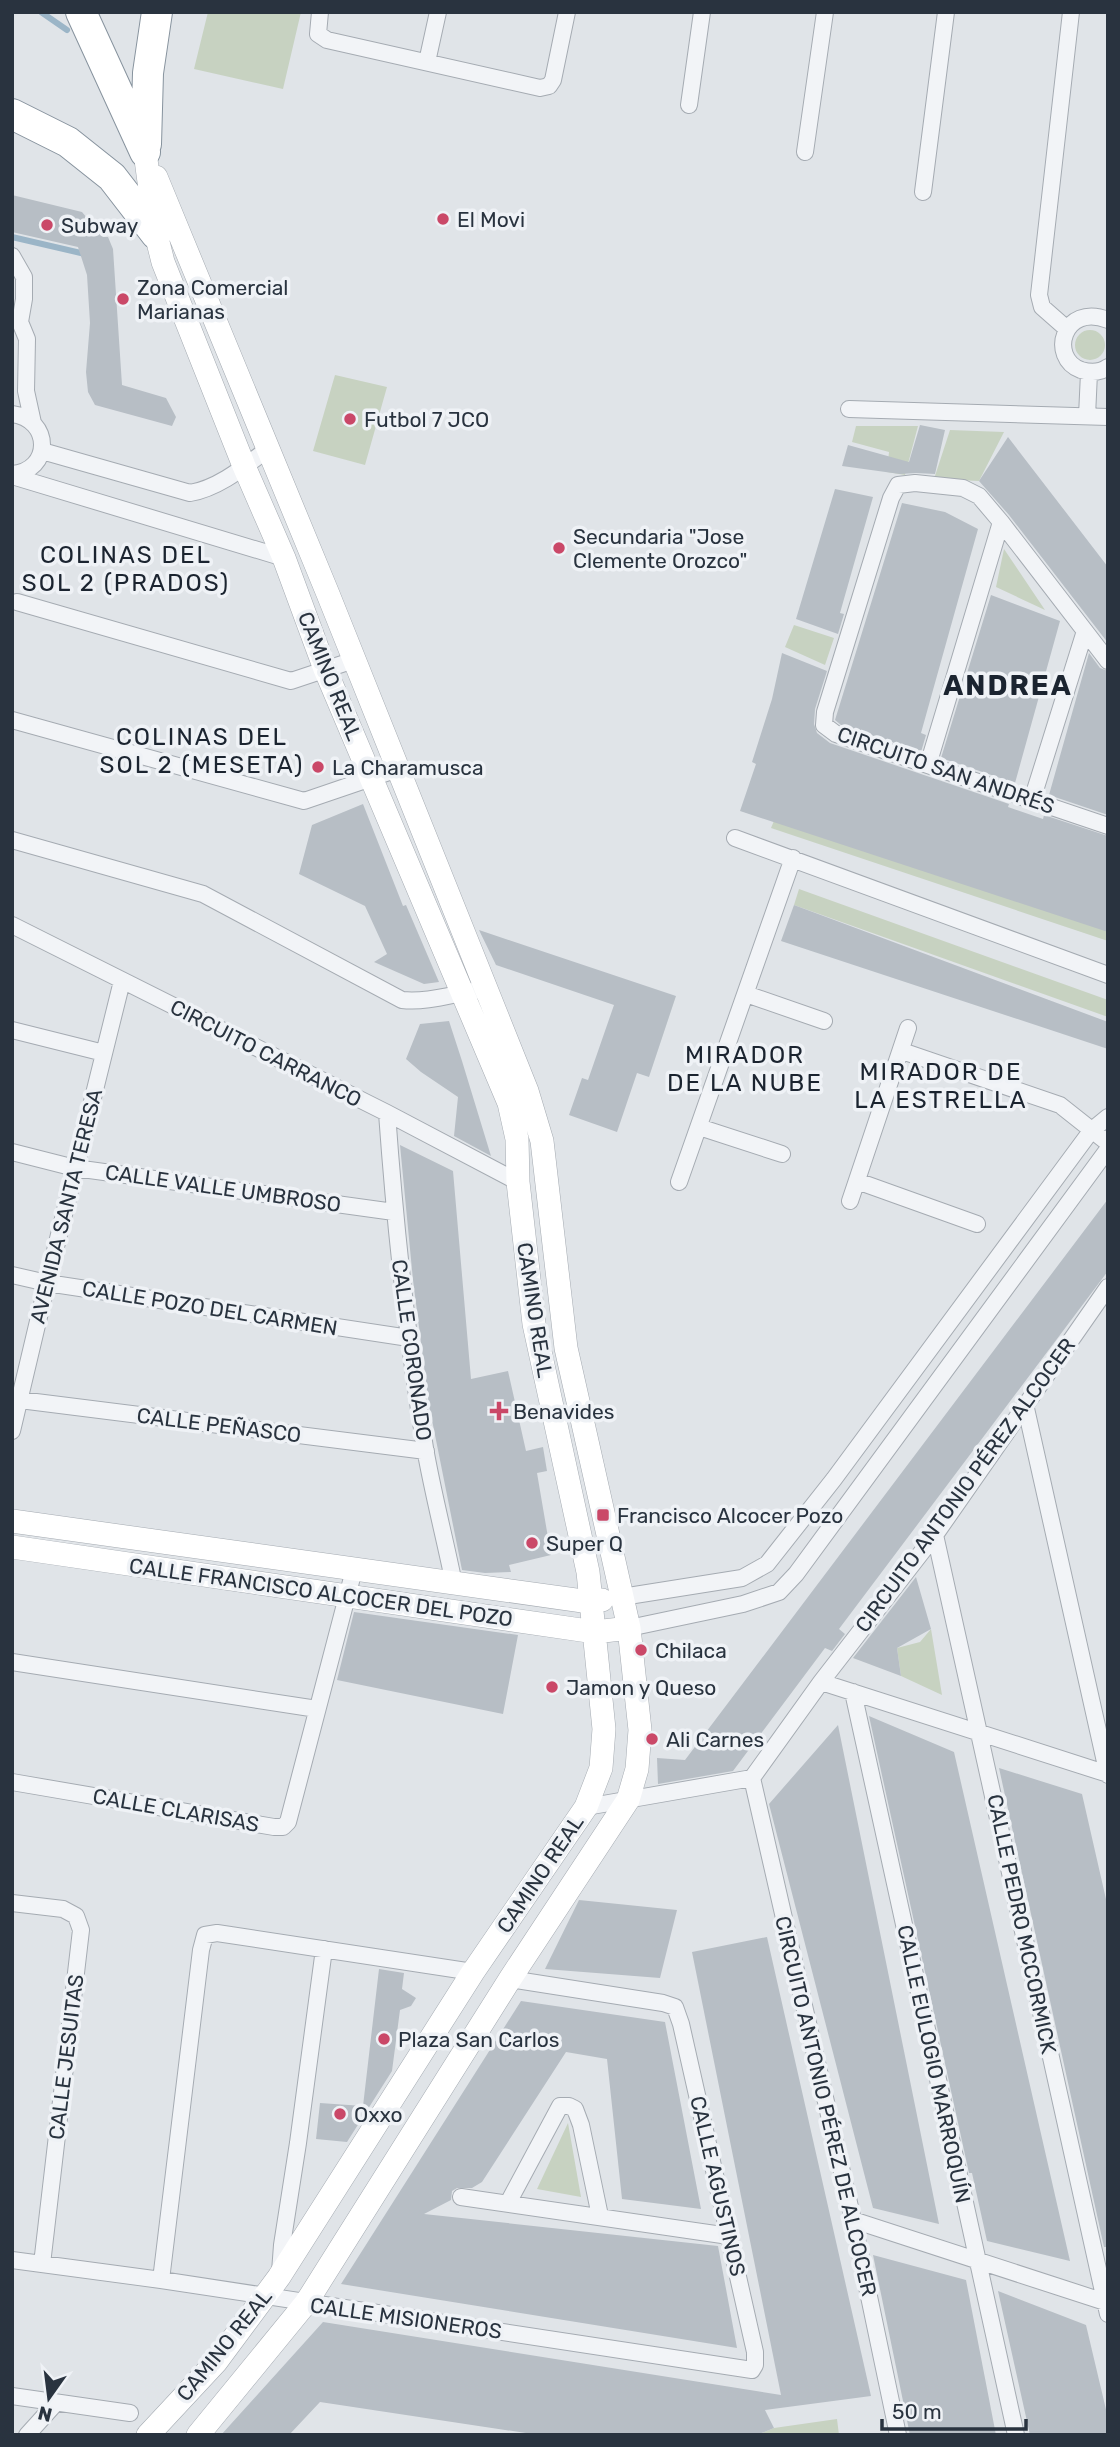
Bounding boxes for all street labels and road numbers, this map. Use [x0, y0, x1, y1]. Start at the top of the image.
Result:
street label: CAMINO REAL [293, 608, 367, 744]
street label: CIRCUITO SAN ANDRÉS [834, 721, 1058, 819]
street label: CIRCUITO CARRANCO [166, 994, 366, 1112]
street label: AVENIDA SANTA TERESA [25, 1086, 107, 1326]
street label: CALLE VALLE UMBROSO [104, 1159, 342, 1217]
street label: CAMINO REAL [512, 1241, 558, 1380]
street label: CALLE CORONADO [387, 1258, 437, 1442]
street label: CALLE POZO DEL CARMEN [81, 1275, 339, 1341]
street label: CIRCUITO ANTONIO PÉREZ ALCOCER [850, 1333, 1080, 1637]
street label: CALLE PEÑASCO [135, 1403, 303, 1447]
street label: CALLE FRANCISCO ALCOCER DEL POZO [128, 1553, 514, 1631]
street label: CALLE CLARISAS [91, 1783, 261, 1837]
street label: CALLE PEDRO MCCORMICK [982, 1792, 1062, 2056]
street label: CAMINO REAL [491, 1810, 589, 1938]
street label: CIRCUITO ANTONIO PÉREZ DE ALCOCER [770, 1913, 882, 2299]
street label: CALLE EULOGIO MARROQUÍN [892, 1923, 976, 2205]
street label: CALLE JESUITAS [43, 1973, 89, 2141]
street label: CALLE AGUSTINOS [685, 2093, 751, 2279]
street label: CAMINO REAL [171, 2284, 277, 2406]
street label: CALLE MISIONEROS [309, 2292, 503, 2344]

